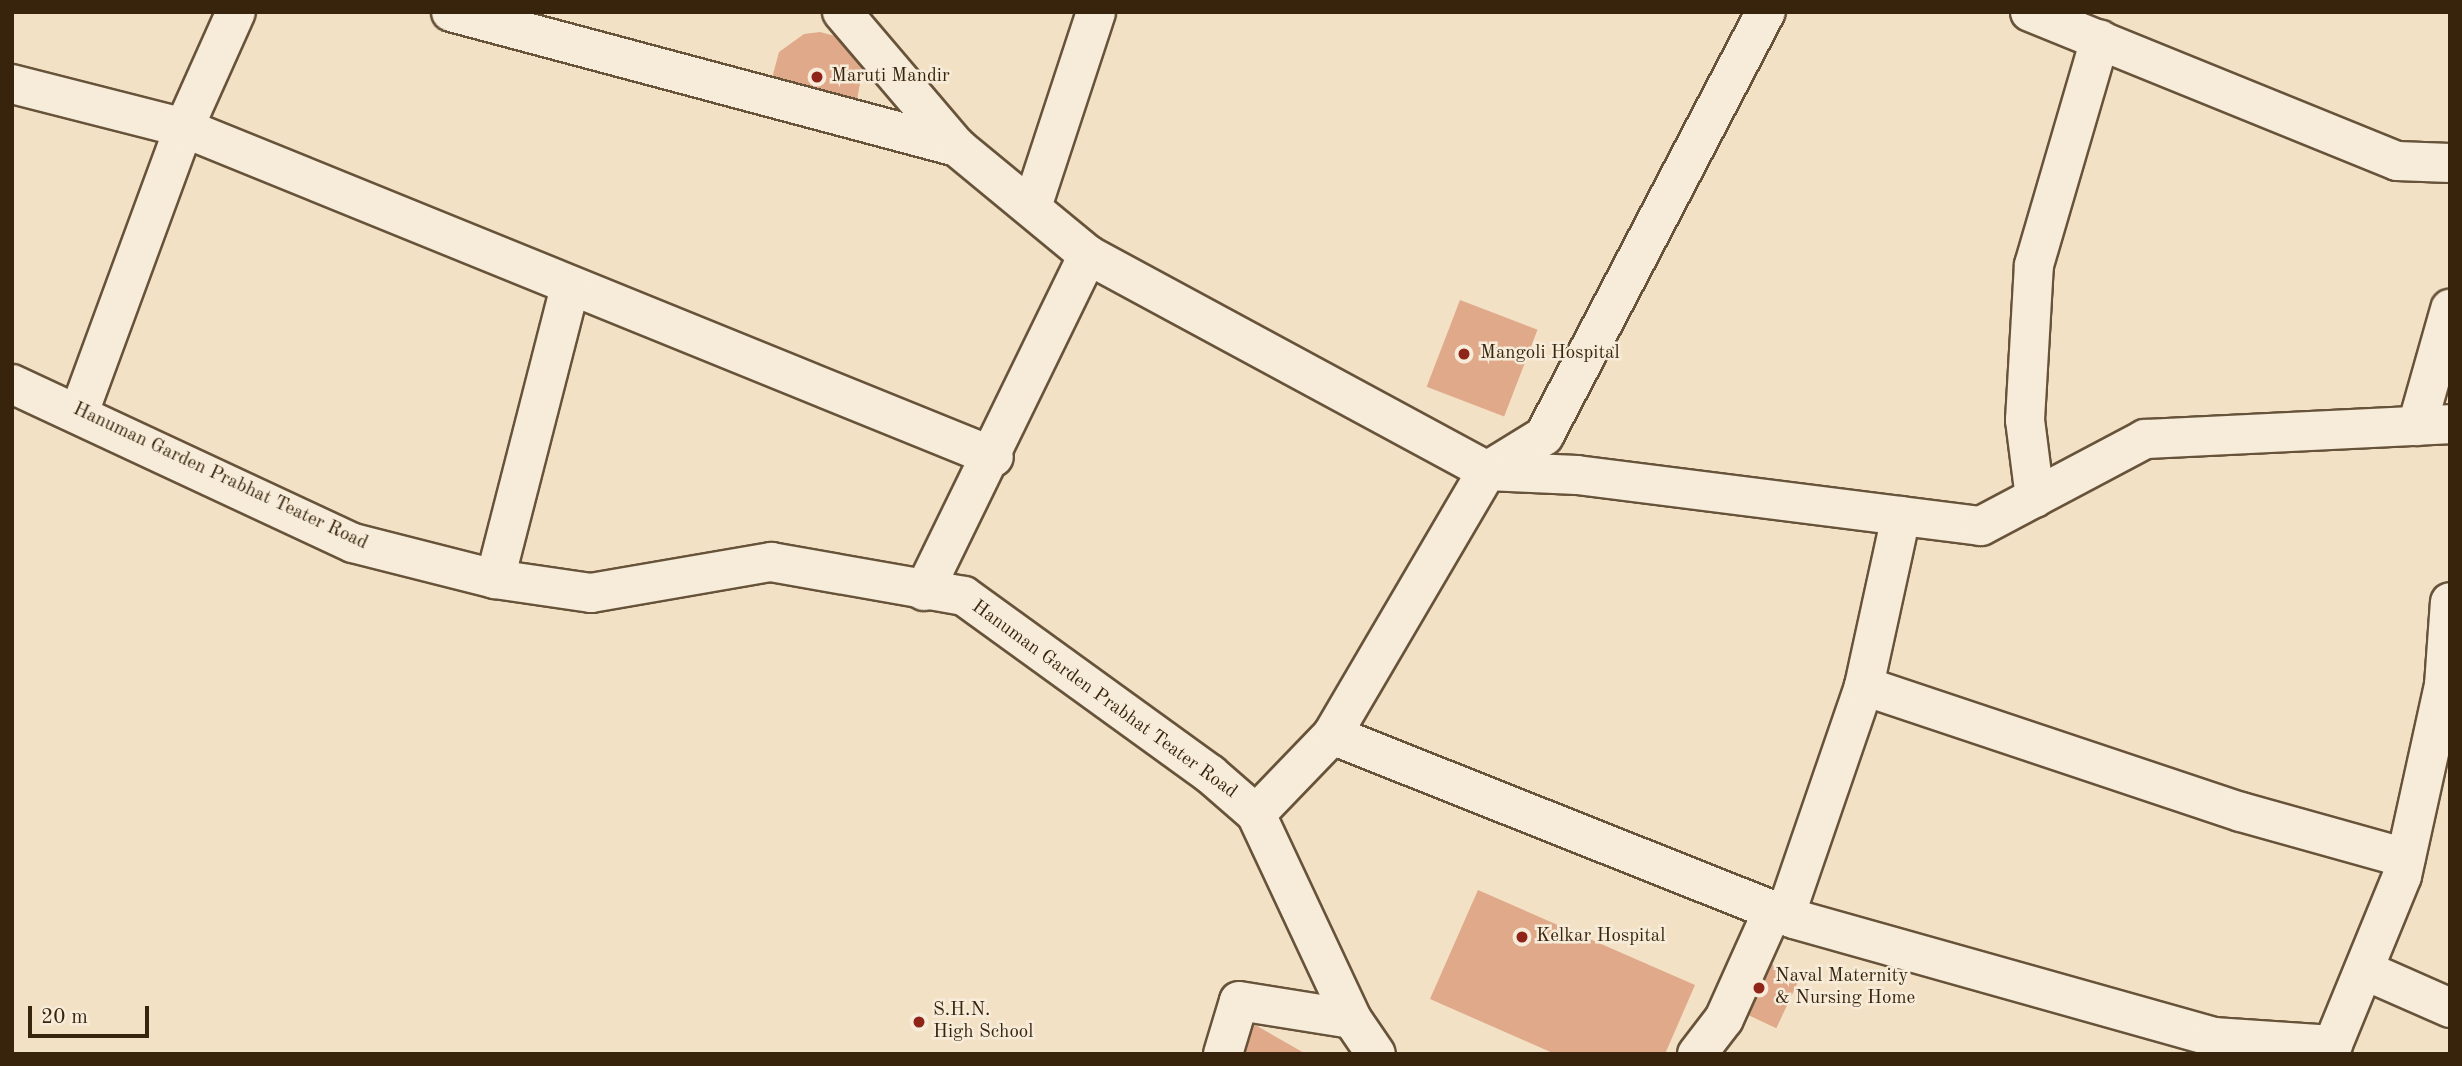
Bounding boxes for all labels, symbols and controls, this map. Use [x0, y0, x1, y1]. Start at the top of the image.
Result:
place label: Maruti Mandir [831, 66, 950, 88]
marker: Maruti Mandir [809, 69, 825, 85]
place label: Mangoli Hospital [1480, 343, 1620, 365]
marker: Mangoli Hospital [1454, 344, 1474, 364]
street label: Hanuman Garden Prabhat Teater Road [69, 398, 371, 556]
street label: Hanuman Garden Prabhat Teater Road [967, 596, 1241, 804]
place label: Kelkar Hospital [1536, 926, 1665, 948]
marker: Kelkar Hospital [1514, 929, 1530, 945]
place label: Naval Maternity & Nursing Home [1775, 966, 1915, 1010]
marker: Naval Maternity & Nursing Home [1749, 978, 1769, 998]
scale bar [32, 992, 152, 1036]
place label: S.H.N. High School [933, 1000, 1033, 1044]
text: 20 m [41, 1007, 88, 1028]
marker: S.H.N. High School [911, 1014, 927, 1030]

